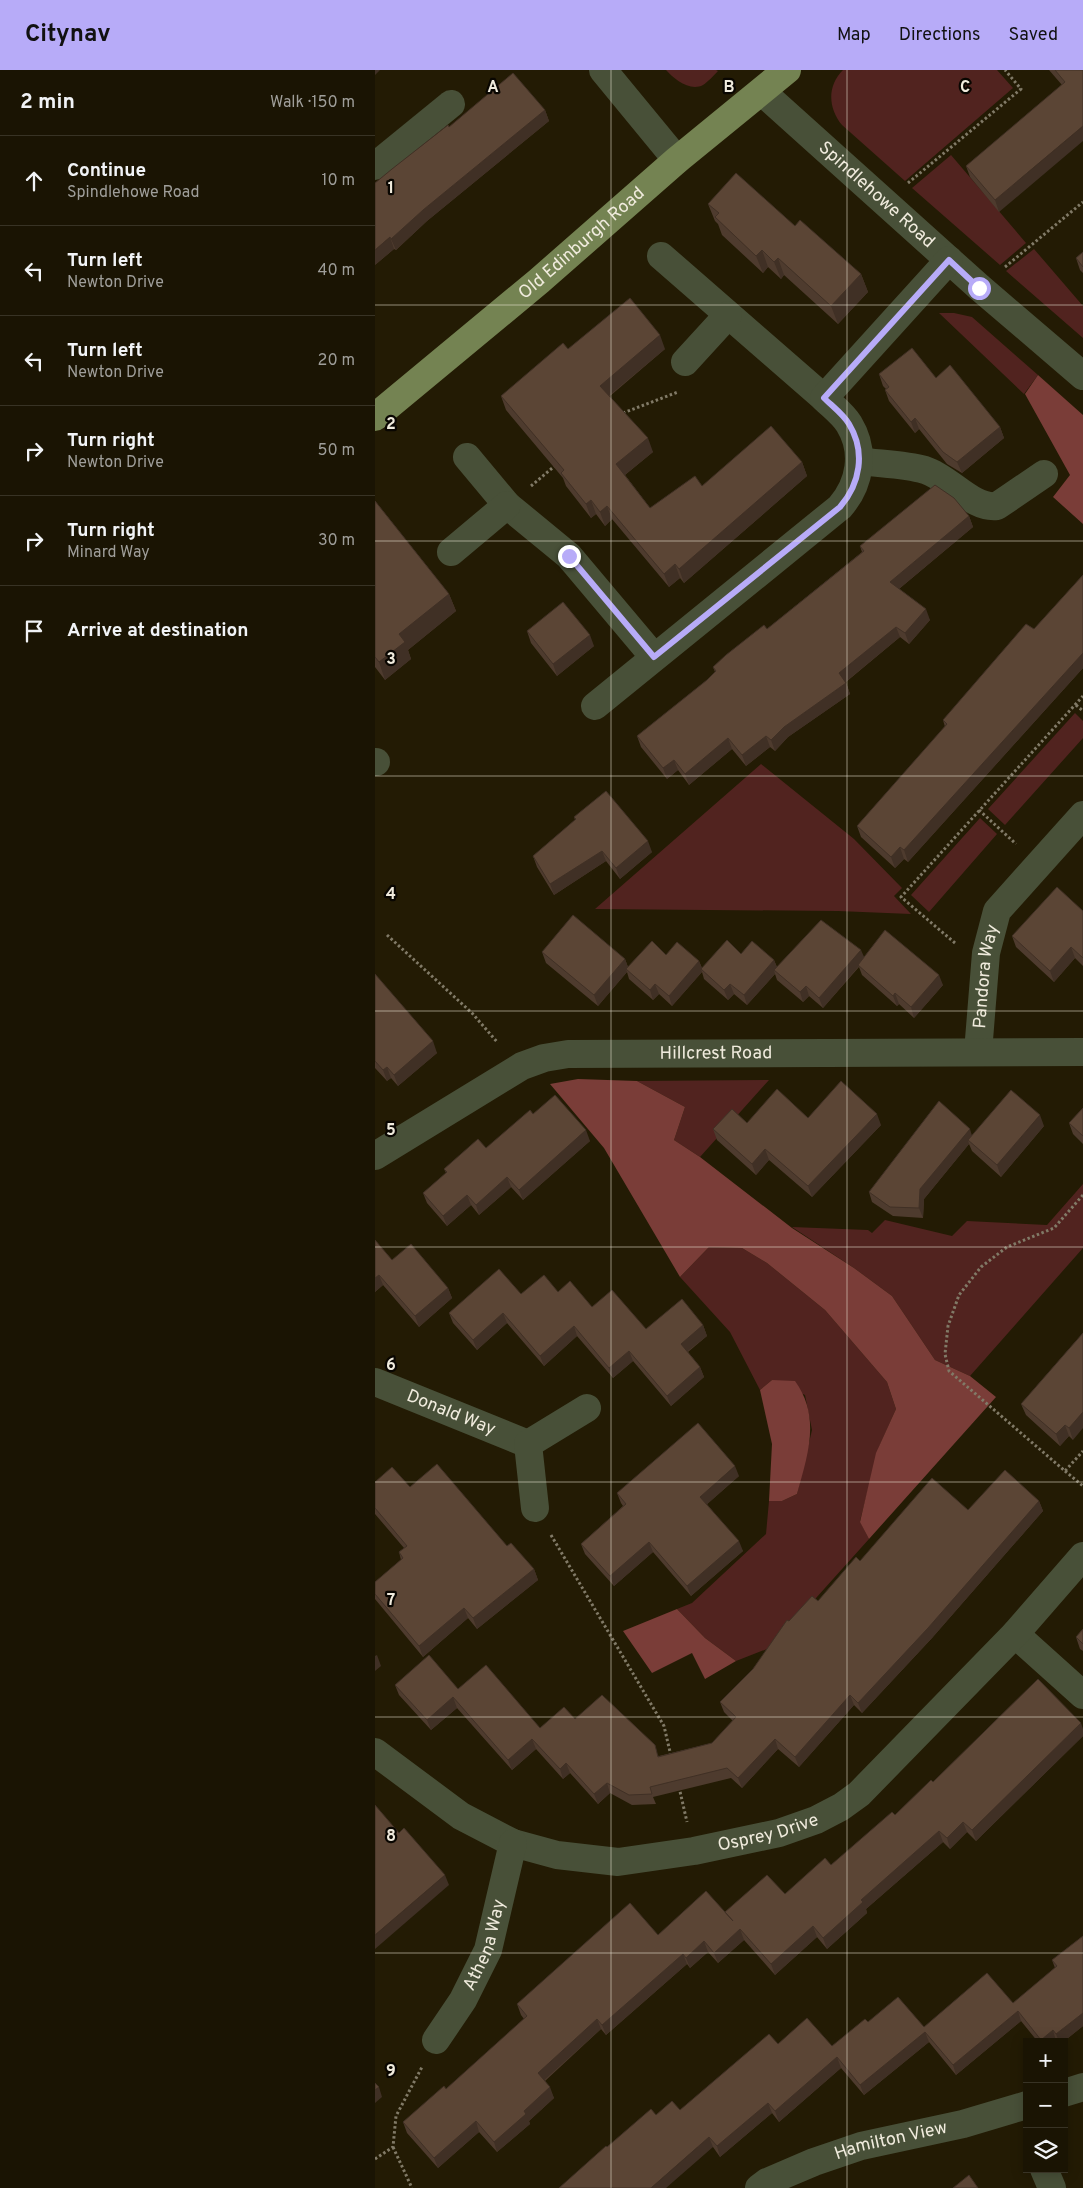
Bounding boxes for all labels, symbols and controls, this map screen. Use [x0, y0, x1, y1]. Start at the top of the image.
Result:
text: Citynav [25, 20, 111, 50]
text: Map [837, 24, 871, 47]
text: Directions [899, 24, 981, 47]
text: Saved [1009, 24, 1058, 47]
text: A [487, 78, 499, 98]
text: B [723, 78, 735, 98]
text: C [960, 78, 970, 98]
text: 2 min [20, 89, 75, 116]
text: Walk · 150 m [270, 93, 355, 113]
street label: Spindlehowe Road [813, 137, 940, 253]
text: Continue [67, 159, 146, 183]
icon: ahead [20, 167, 48, 195]
text: 10 m [321, 171, 355, 191]
text: 1 [388, 179, 394, 199]
street label: Old Edinburgh Road [514, 182, 650, 305]
text: Spindlehowe Road [67, 183, 199, 203]
text: Turn left [67, 249, 143, 273]
icon: left [20, 257, 48, 285]
text: 40 m [317, 261, 355, 281]
text: Newton Drive [67, 273, 164, 293]
route start [968, 277, 991, 300]
text: Turn left [67, 339, 143, 363]
icon: left [20, 347, 48, 375]
text: 20 m [318, 351, 355, 371]
text: Newton Drive [67, 363, 164, 383]
text: 2 [386, 415, 396, 435]
text: Turn right [67, 429, 155, 453]
icon: right [20, 437, 48, 465]
text: 50 m [318, 441, 355, 461]
text: Newton Drive [67, 453, 164, 473]
text: Turn right [67, 519, 155, 543]
icon: right [20, 527, 48, 555]
text: 30 m [318, 531, 355, 551]
text: Minard Way [67, 543, 150, 563]
route end [558, 545, 581, 568]
icon: arrive [20, 617, 48, 645]
text: Arrive at destination [67, 619, 248, 643]
text: 3 [386, 650, 396, 670]
text: 4 [386, 885, 396, 905]
street label: Pandora Way [968, 922, 1004, 1029]
street label: Hillcrest Road [659, 1042, 772, 1065]
text: 5 [386, 1121, 396, 1141]
text: 6 [386, 1356, 396, 1376]
street label: Donald Way [403, 1384, 499, 1441]
text: 7 [387, 1591, 395, 1611]
street label: Osprey Drive [716, 1808, 822, 1857]
text: 8 [386, 1827, 396, 1847]
street label: Athena Way [458, 1897, 511, 1995]
map controls [1023, 2038, 1068, 2173]
button: + [1023, 2038, 1068, 2083]
text: 9 [386, 2062, 396, 2082]
button: − [1023, 2083, 1068, 2128]
street label: Hamilton View [831, 2116, 949, 2166]
button: layers [1023, 2128, 1068, 2173]

